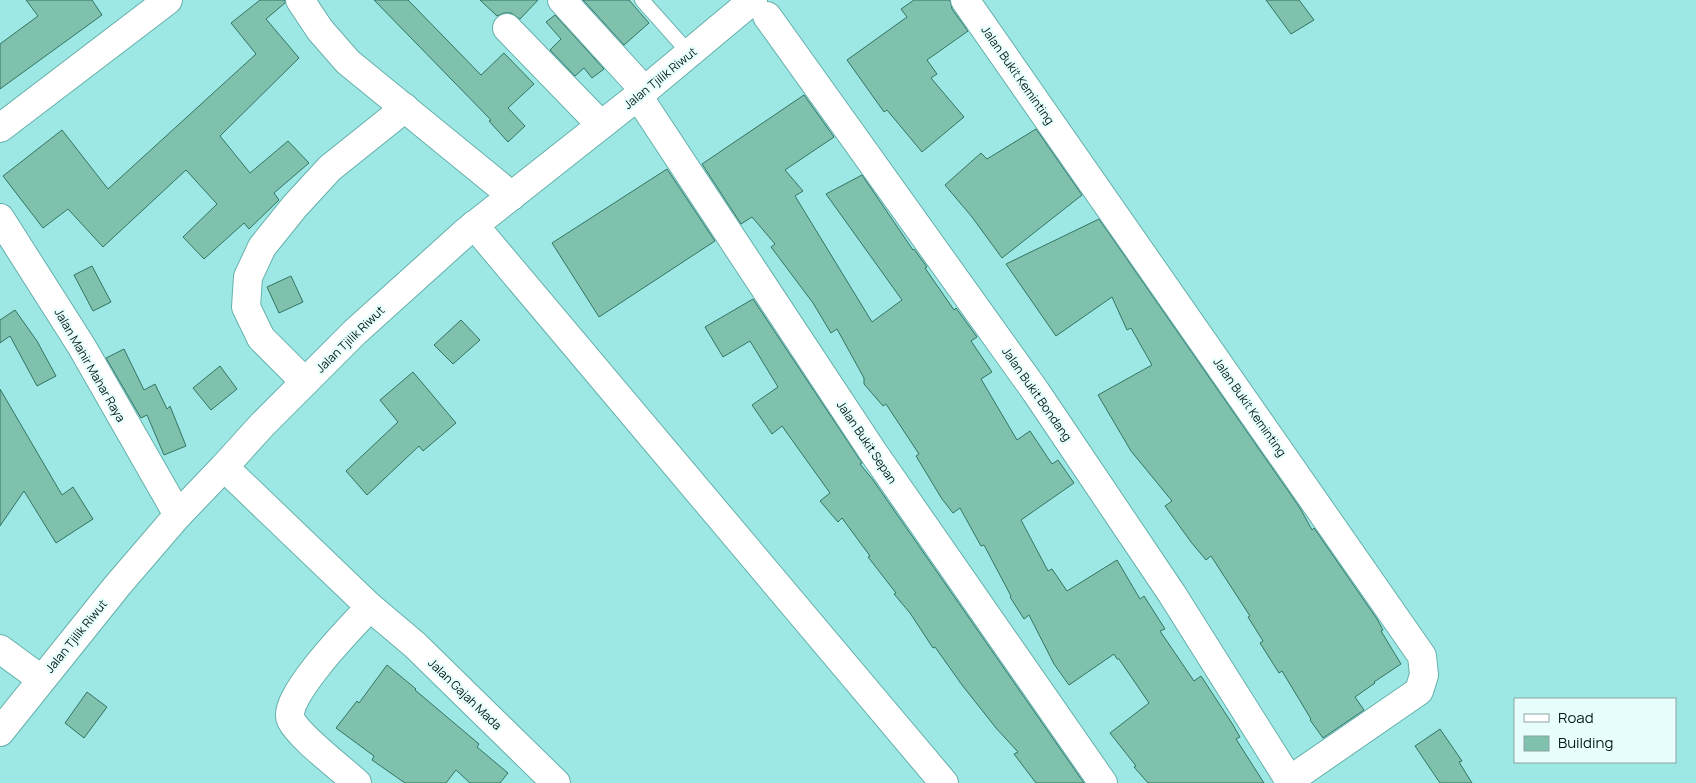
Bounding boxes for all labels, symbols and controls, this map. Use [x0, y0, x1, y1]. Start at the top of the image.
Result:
street label: Jalan Bukit Keminting [977, 22, 1059, 128]
street label: Jalan Tjilik Riwut [620, 43, 700, 113]
street label: Jalan Tjilik Riwut [312, 302, 388, 376]
street label: Jalan Mahir Mahar Raya [51, 305, 129, 425]
street label: Jalan Bukit Bondang [998, 344, 1076, 444]
street label: Jalan Bukit Keminting [1209, 354, 1291, 460]
street label: Jalan Bukit Sepan [833, 397, 901, 487]
street label: Jalan Tjilik Riwut [41, 596, 111, 676]
street label: Jalan Gajah Mada [425, 655, 505, 733]
legend [1514, 698, 1676, 763]
text: Road [1558, 707, 1594, 728]
text: Building [1558, 732, 1613, 753]

